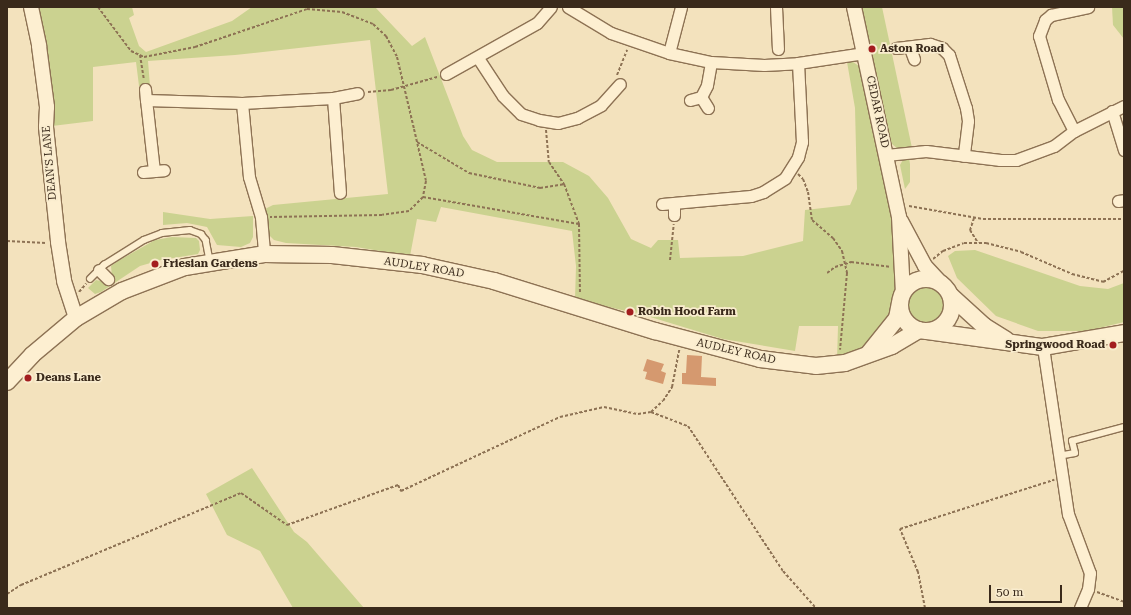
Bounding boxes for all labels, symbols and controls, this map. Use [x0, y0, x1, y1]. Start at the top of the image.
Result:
place label: Aston Road [880, 42, 944, 56]
marker: Aston Road [867, 44, 877, 54]
street label: CEDAR ROAD [863, 75, 891, 149]
street label: DEAN'S LANE [40, 125, 60, 201]
street label: AUDLEY ROAD [383, 255, 465, 281]
place label: Friesian Gardens [163, 257, 258, 271]
marker: Friesian Gardens [150, 259, 160, 269]
place label: Robin Hood Farm [638, 305, 736, 319]
marker: Robin Hood Farm [625, 307, 635, 317]
street label: AUDLEY ROAD [695, 336, 777, 368]
place label: Springwood Road [1005, 338, 1105, 352]
marker: Springwood Road [1108, 340, 1118, 350]
place label: Deans Lane [36, 371, 101, 385]
marker: Deans Lane [23, 373, 33, 383]
scale bar [991, 577, 1064, 603]
text: 50 m [996, 585, 1023, 599]

